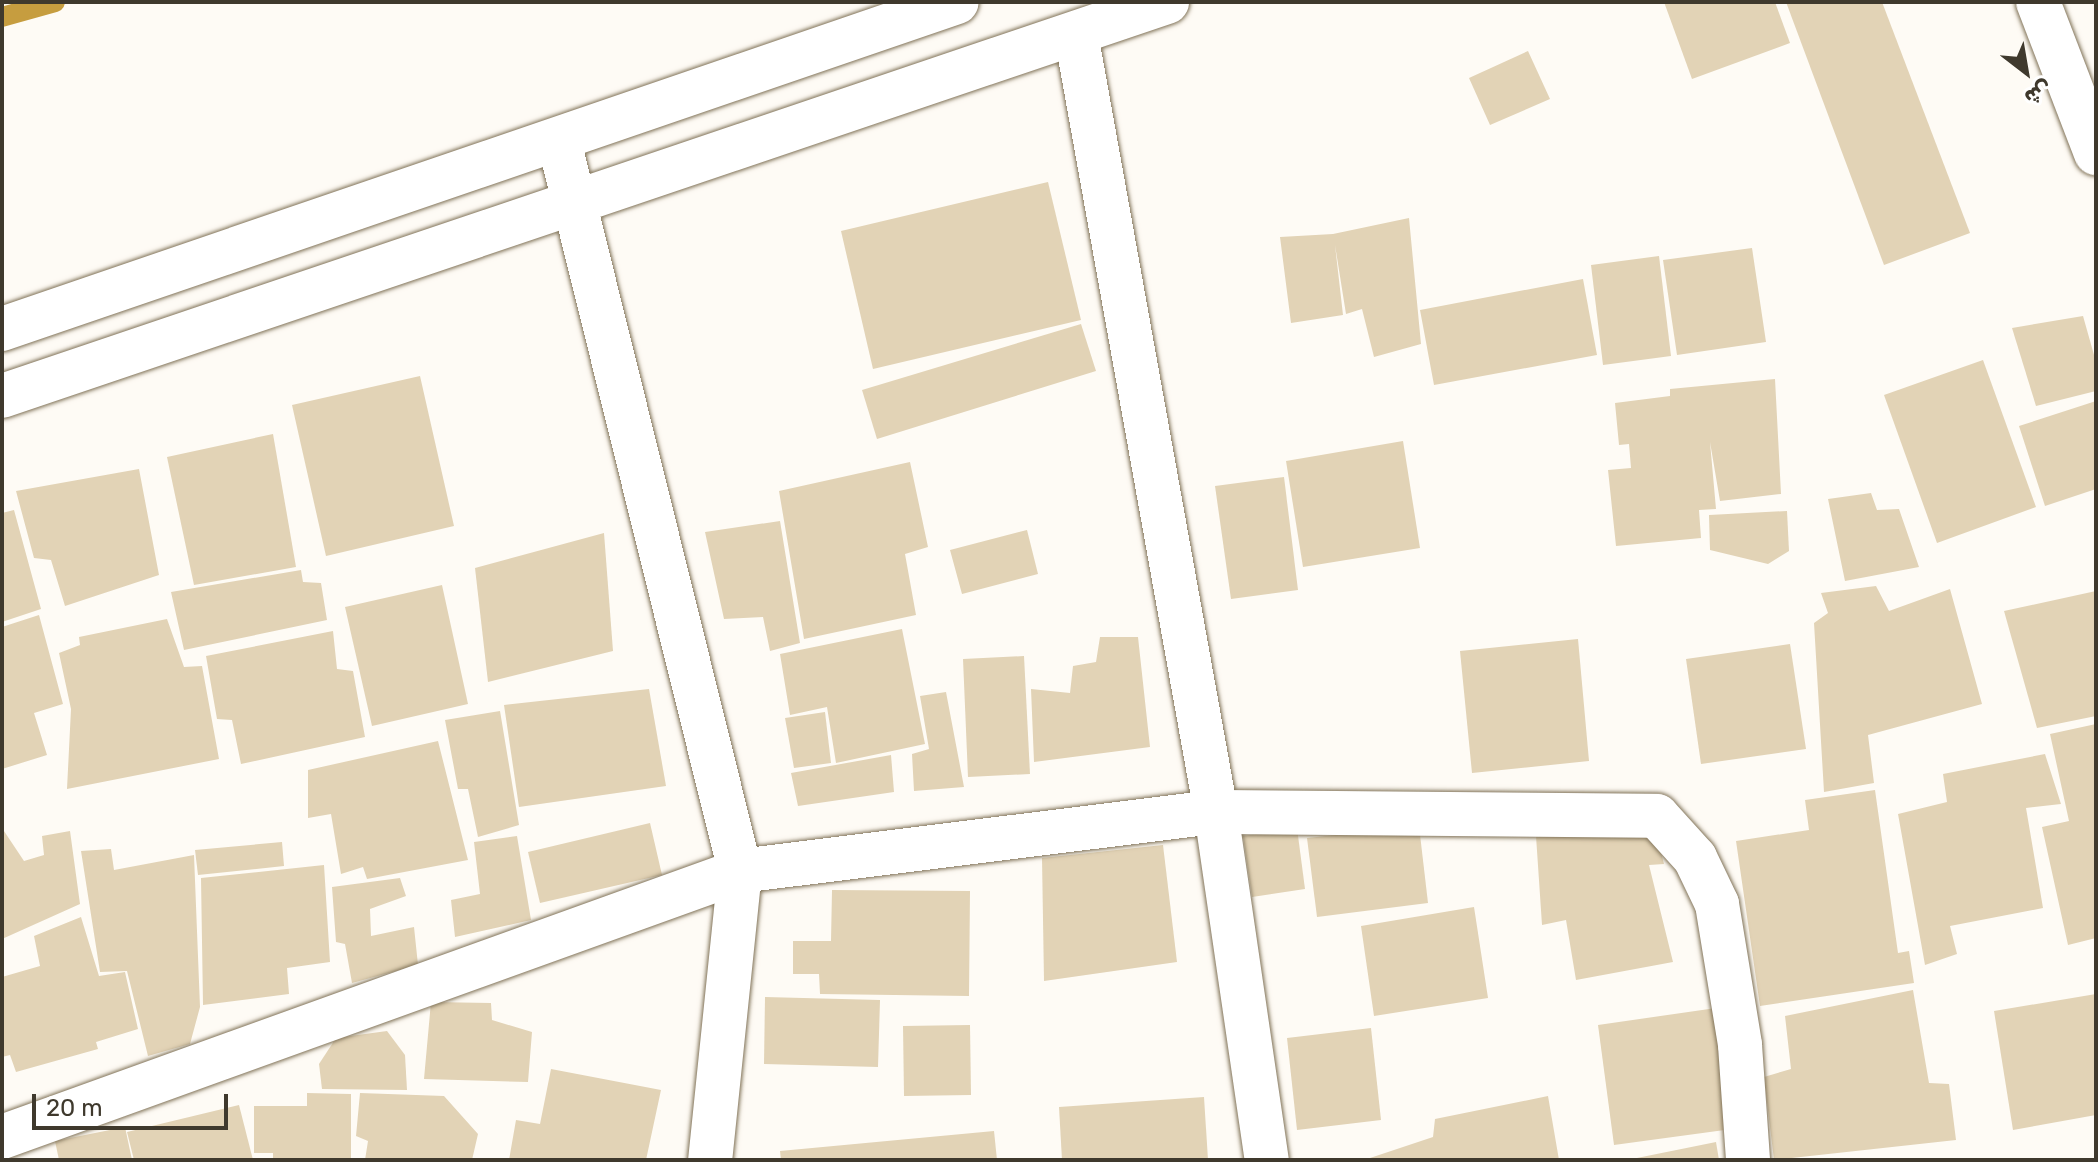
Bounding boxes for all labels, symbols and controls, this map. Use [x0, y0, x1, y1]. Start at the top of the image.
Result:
north arrow [1986, 32, 2066, 112]
text: ش [2020, 74, 2058, 112]
scale bar [36, 1078, 232, 1128]
text: 20 m [46, 1094, 103, 1122]

